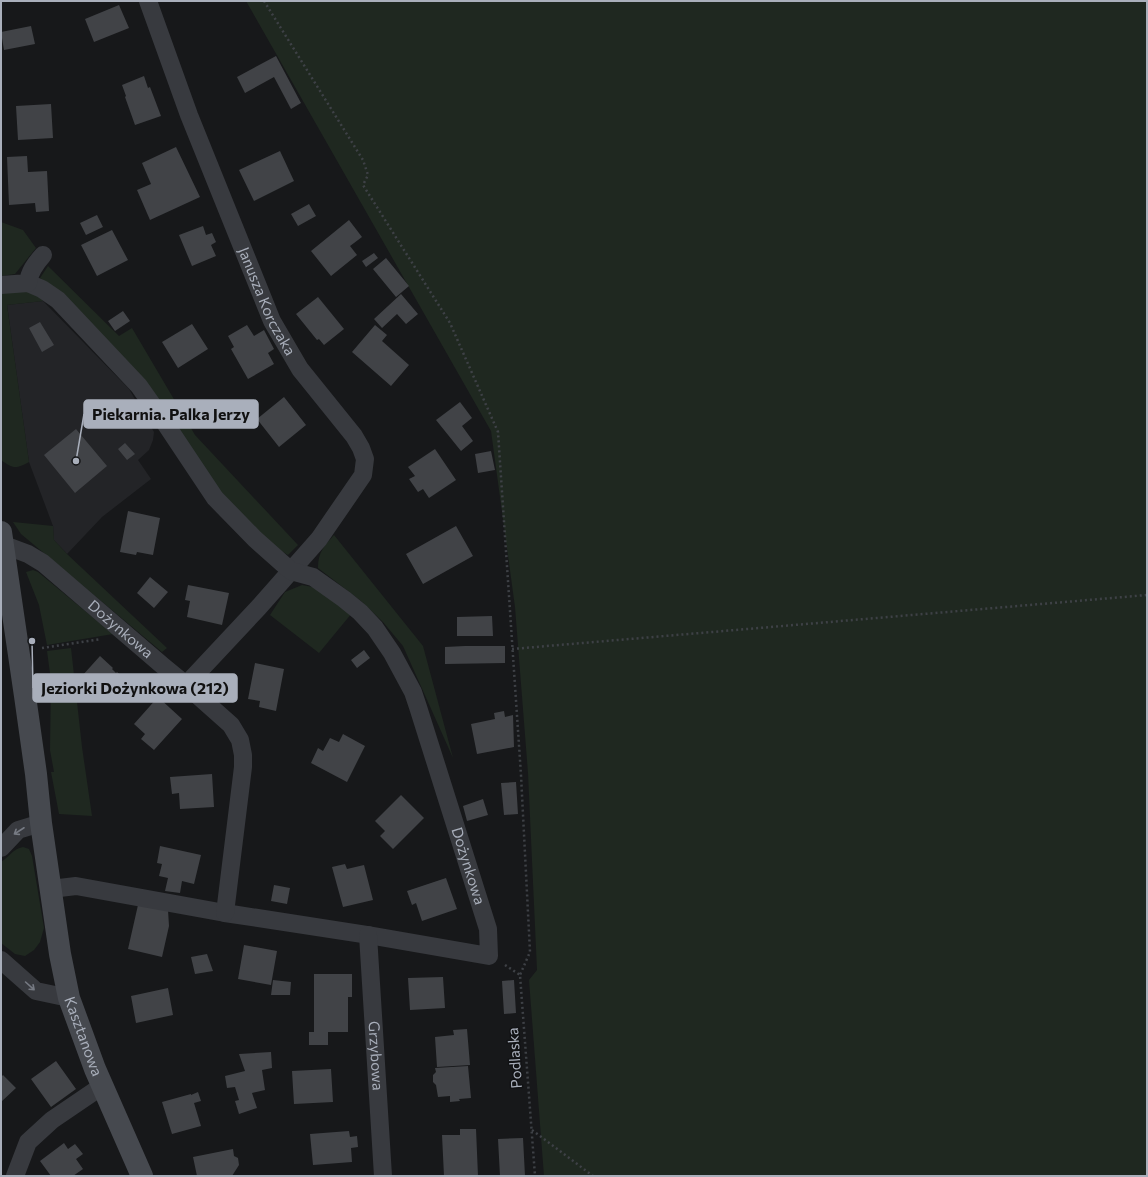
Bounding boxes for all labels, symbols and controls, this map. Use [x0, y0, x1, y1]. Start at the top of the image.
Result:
street label: Janusza Korczaka [235, 244, 300, 358]
callout: Piekarnia. Palka Jerzy [84, 400, 258, 428]
text: Piekarnia. Palka Jerzy [92, 404, 250, 423]
street label: Dożynkowa [85, 596, 157, 662]
callout: Jeziorki Dożynkowa (212) [33, 674, 237, 702]
text: Jeziorki Dożynkowa (212) [41, 678, 229, 697]
street label: Dożynkowa [448, 825, 490, 907]
one-way arrow [13, 827, 24, 836]
one-way arrow [25, 981, 35, 991]
street label: Kasztanowa [61, 994, 107, 1079]
street label: Grzybowa [365, 1020, 388, 1091]
street label: Podlaska [503, 1027, 525, 1089]

